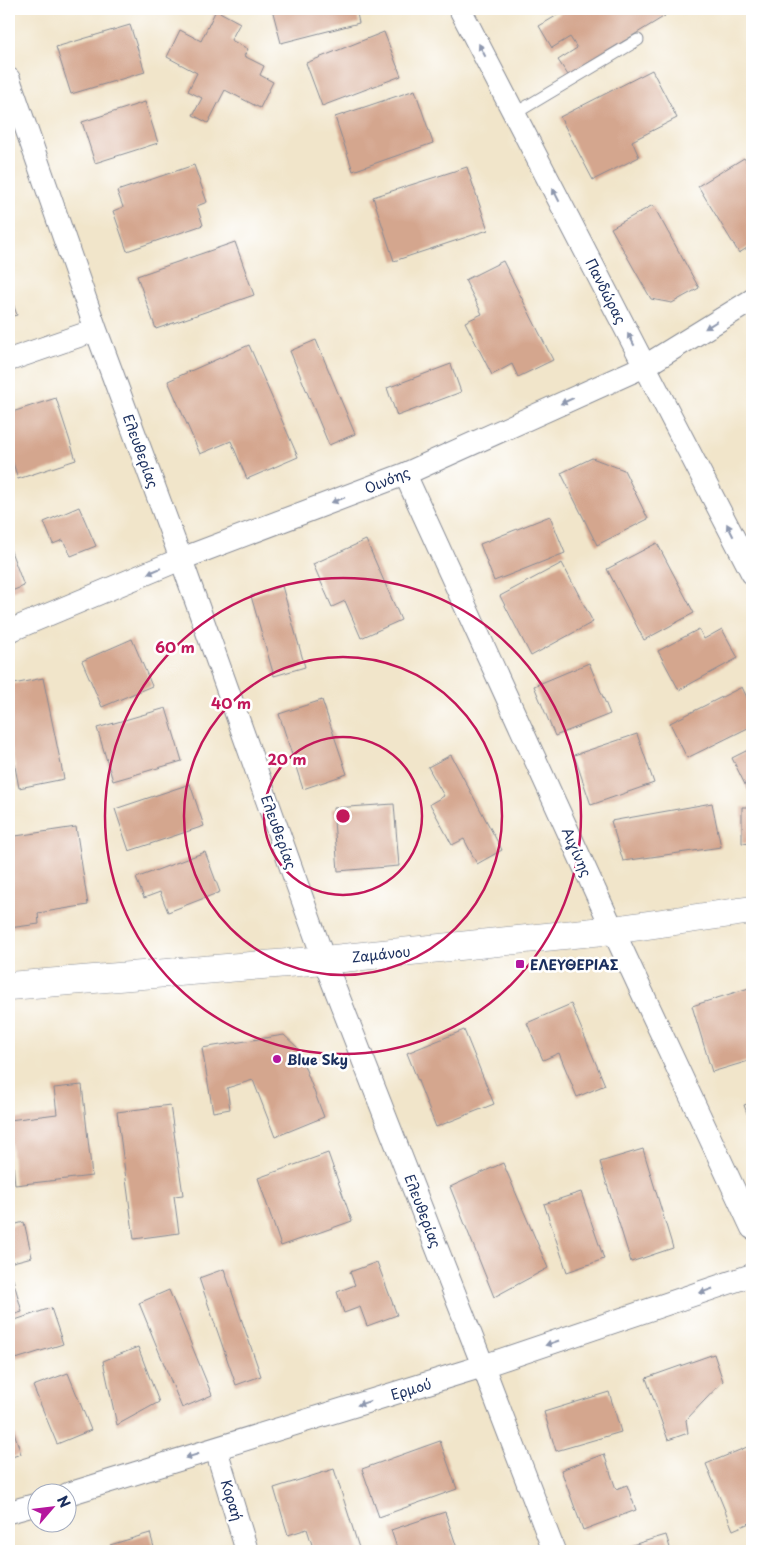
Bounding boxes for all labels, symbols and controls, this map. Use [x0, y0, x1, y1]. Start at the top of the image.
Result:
one-way arrow [477, 44, 486, 57]
one-way arrow [552, 187, 560, 202]
street label: Πανδώρας [581, 255, 631, 327]
one-way arrow [704, 321, 717, 330]
one-way arrow [627, 332, 635, 346]
one-way arrow [560, 397, 574, 405]
street label: Ελευθερίας [118, 411, 164, 491]
street label: Οινόης [361, 461, 413, 499]
one-way arrow [330, 496, 345, 504]
one-way arrow [726, 523, 734, 537]
one-way arrow [146, 568, 161, 575]
text: 60 m [155, 635, 195, 658]
text: 40 m [211, 691, 251, 714]
text: 20 m [268, 747, 306, 770]
street label: Ελευθερίας [256, 792, 302, 872]
centre of rings [334, 807, 352, 825]
street label: Αιγίνης [557, 824, 597, 880]
street label: Ζαμάνου [350, 940, 412, 968]
place label: ΕΛΕΥΘΕΡΙΑΣ [530, 954, 619, 975]
marker: ΕΛΕΥΘΕΡΙΑΣ [514, 958, 526, 970]
place label: Blue Sky [287, 1049, 348, 1070]
marker: Blue Sky [271, 1053, 283, 1065]
street label: Ελευθερίας [399, 1171, 447, 1251]
one-way arrow [698, 1287, 713, 1295]
one-way arrow [544, 1339, 559, 1347]
street label: Ερμού [388, 1373, 434, 1405]
one-way arrow [356, 1400, 371, 1408]
one-way arrow [184, 1453, 199, 1461]
street label: Κοραή [216, 1477, 248, 1523]
north arrow [28, 1482, 78, 1532]
text: N [52, 1492, 76, 1511]

